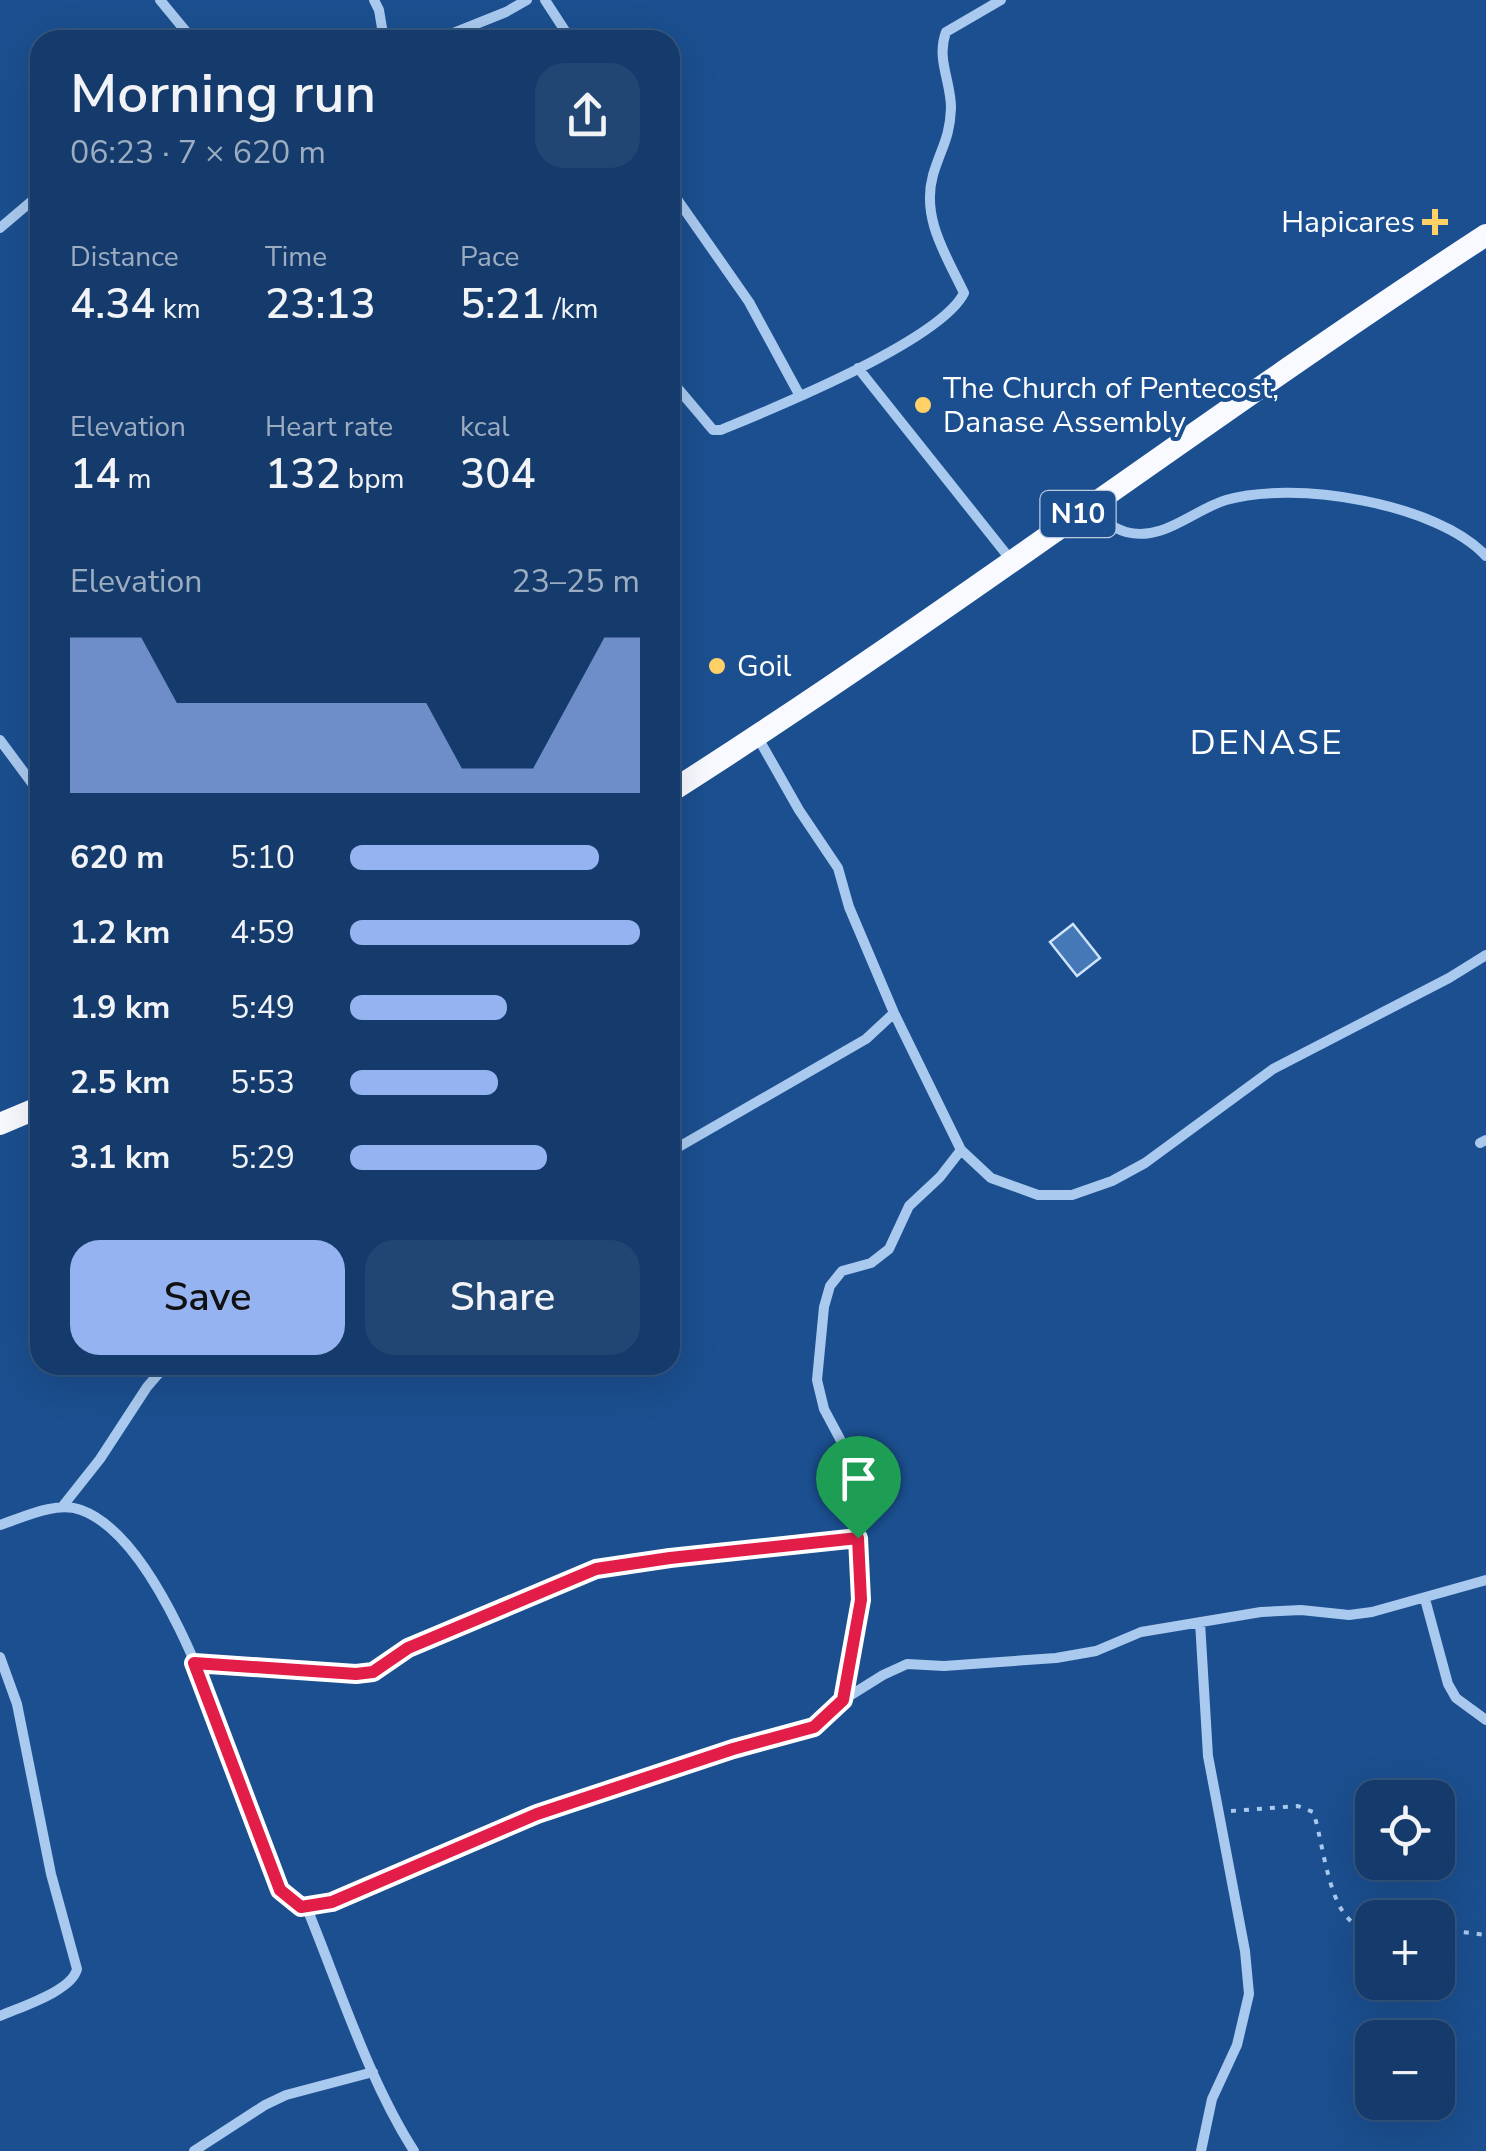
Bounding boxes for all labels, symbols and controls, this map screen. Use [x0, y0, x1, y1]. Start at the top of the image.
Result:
text: Morning run [70, 56, 376, 131]
button: share [535, 63, 640, 168]
text: 06:23 · 7 × 620 m [70, 131, 326, 174]
place label: Hapicares [1281, 202, 1415, 243]
marker: Hapicares [1424, 211, 1446, 233]
text: Distance [70, 238, 179, 276]
text: Time [265, 238, 327, 276]
text: Pace [460, 238, 519, 276]
text: 4.34 [70, 276, 156, 333]
text: 23:13 [265, 276, 376, 333]
text: 5:21 [460, 276, 546, 333]
text: km [156, 290, 201, 328]
text: /km [546, 290, 599, 328]
place label: The Church of Pentecost, Danase Assembly [943, 368, 1279, 443]
marker: The Church of Pentecost, Danase Assembly [912, 394, 934, 416]
text: Elevation [70, 408, 186, 446]
text: Heart rate [265, 408, 393, 446]
text: kcal [460, 408, 510, 446]
text: 14 [70, 446, 120, 503]
text: 132 [265, 446, 341, 503]
text: 304 [460, 446, 536, 503]
text: m [120, 460, 152, 498]
text: bpm [341, 460, 404, 498]
road number: N10 [1040, 491, 1116, 537]
text: Elevation [70, 560, 203, 603]
text: 23–25 m [512, 560, 640, 603]
place label: Goil [737, 646, 791, 687]
marker: Goil [706, 655, 728, 677]
district label: DENASE [1190, 719, 1344, 766]
text: 620 m [70, 836, 164, 879]
text: 5:10 [230, 836, 295, 879]
text: 1.2 km [70, 911, 170, 954]
text: 4:59 [230, 911, 295, 954]
text: 1.9 km [70, 986, 170, 1029]
text: 5:49 [230, 986, 295, 1029]
text: 2.5 km [70, 1061, 170, 1104]
text: 5:53 [230, 1061, 295, 1104]
text: 3.1 km [70, 1136, 170, 1179]
text: 5:29 [230, 1136, 295, 1179]
button: Save [70, 1240, 345, 1355]
button: Share [365, 1240, 640, 1355]
pin [816, 1436, 901, 1539]
icon: arrive [831, 1451, 886, 1506]
map controls [1355, 1780, 1455, 2120]
button: locate [1355, 1780, 1455, 1880]
button: + [1355, 1900, 1455, 2000]
button: − [1355, 2020, 1455, 2120]

